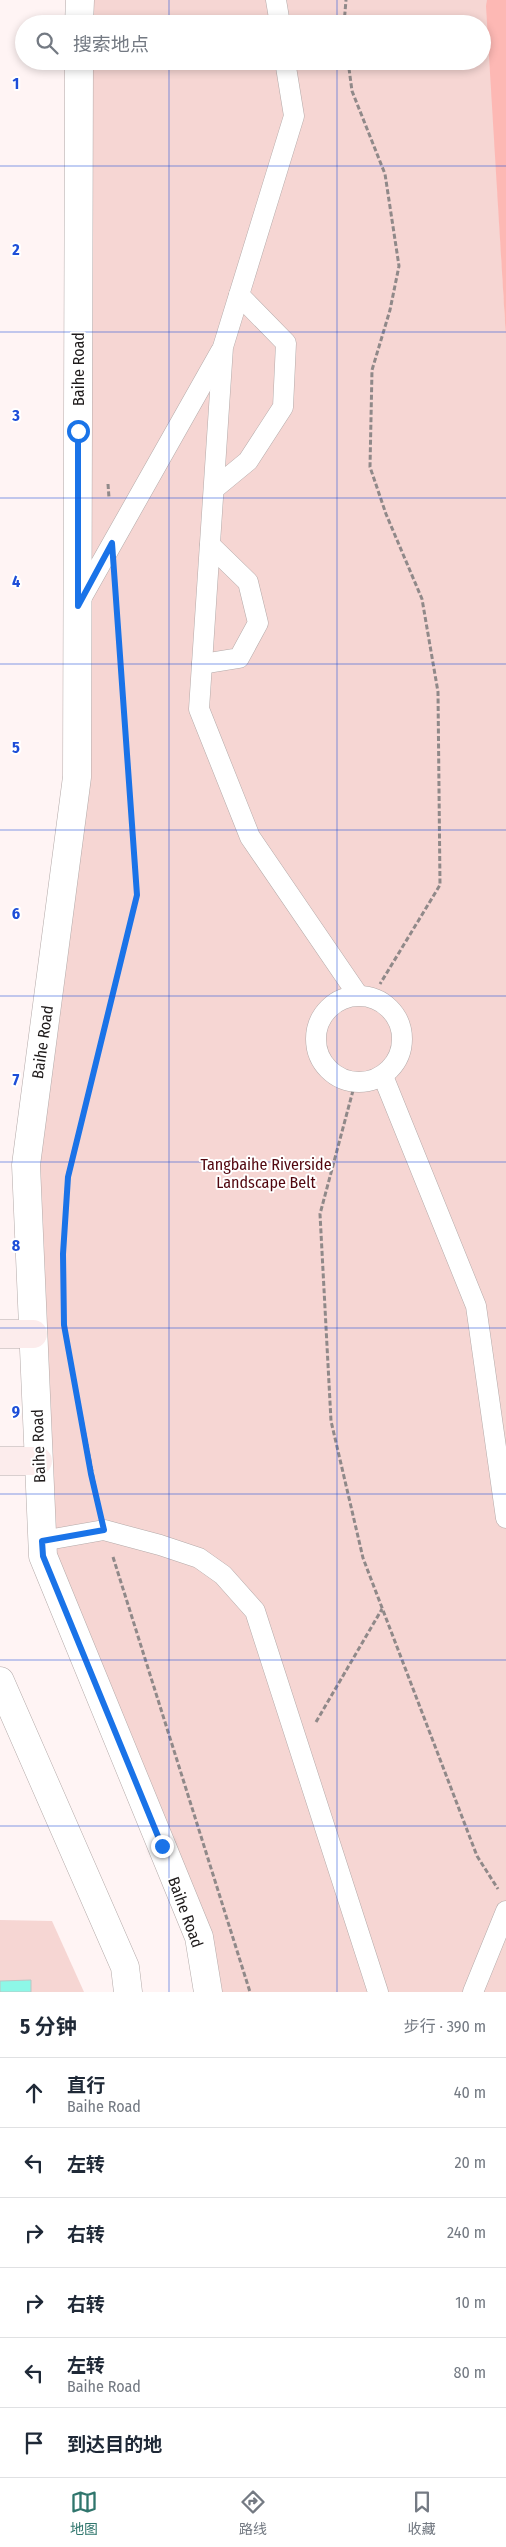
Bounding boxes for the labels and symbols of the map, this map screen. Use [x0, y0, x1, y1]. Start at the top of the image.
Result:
text: 1 [13, 74, 19, 93]
text: 2 [11, 240, 20, 259]
street label: Baihe Road [69, 332, 88, 406]
text: 3 [11, 406, 20, 425]
route start [67, 420, 90, 443]
text: 4 [12, 572, 20, 591]
text: 5 [12, 738, 20, 757]
text: 6 [12, 904, 20, 923]
street label: Baihe Road [28, 1004, 57, 1080]
text: 7 [13, 1070, 20, 1089]
park label: Tangbaihe Riverside Landscape Belt [200, 1155, 332, 1192]
text: 8 [12, 1236, 21, 1255]
text: 9 [12, 1402, 20, 1421]
street label: Baihe Road [28, 1409, 49, 1483]
route end [151, 1835, 174, 1858]
street label: Baihe Road [164, 1874, 207, 1950]

